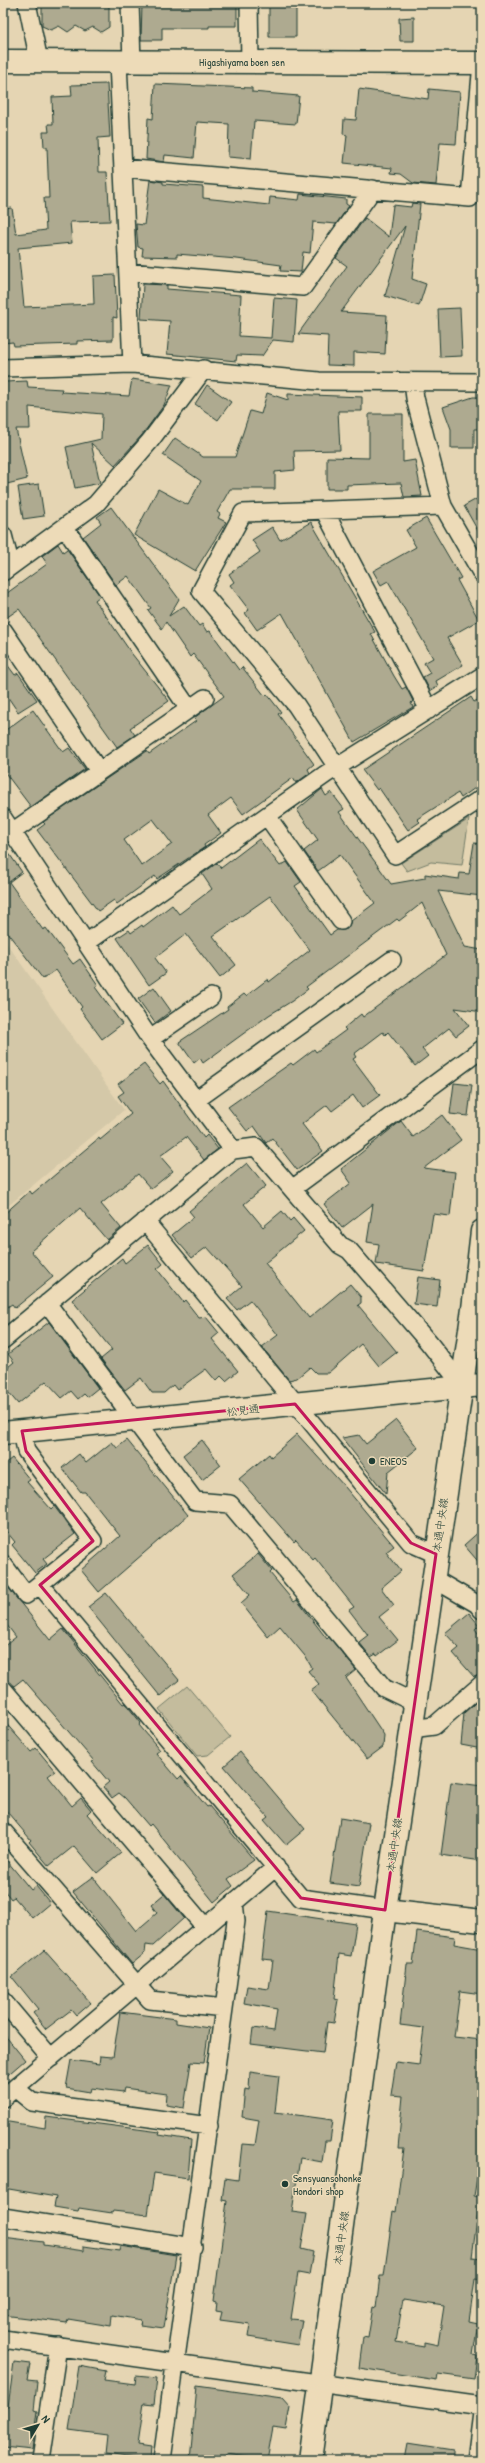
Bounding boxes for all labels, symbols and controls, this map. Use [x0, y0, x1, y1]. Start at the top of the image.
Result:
street label: Higashiyama boen sen [199, 55, 285, 69]
street label: 松見通 [226, 1401, 260, 1419]
place label: ENEOS [380, 1454, 407, 1468]
marker: ENEOS [367, 1456, 377, 1466]
street label: 本通中央線 [429, 1497, 451, 1553]
street label: 本通中央線 [383, 1817, 405, 1873]
place label: Sensyuansohonke Hondori shop [293, 2171, 362, 2198]
marker: Sensyuansohonke Hondori shop [280, 2179, 290, 2189]
street label: 本通中央線 [330, 2210, 352, 2266]
north arrow [18, 2405, 58, 2445]
text: N [39, 2412, 53, 2426]

